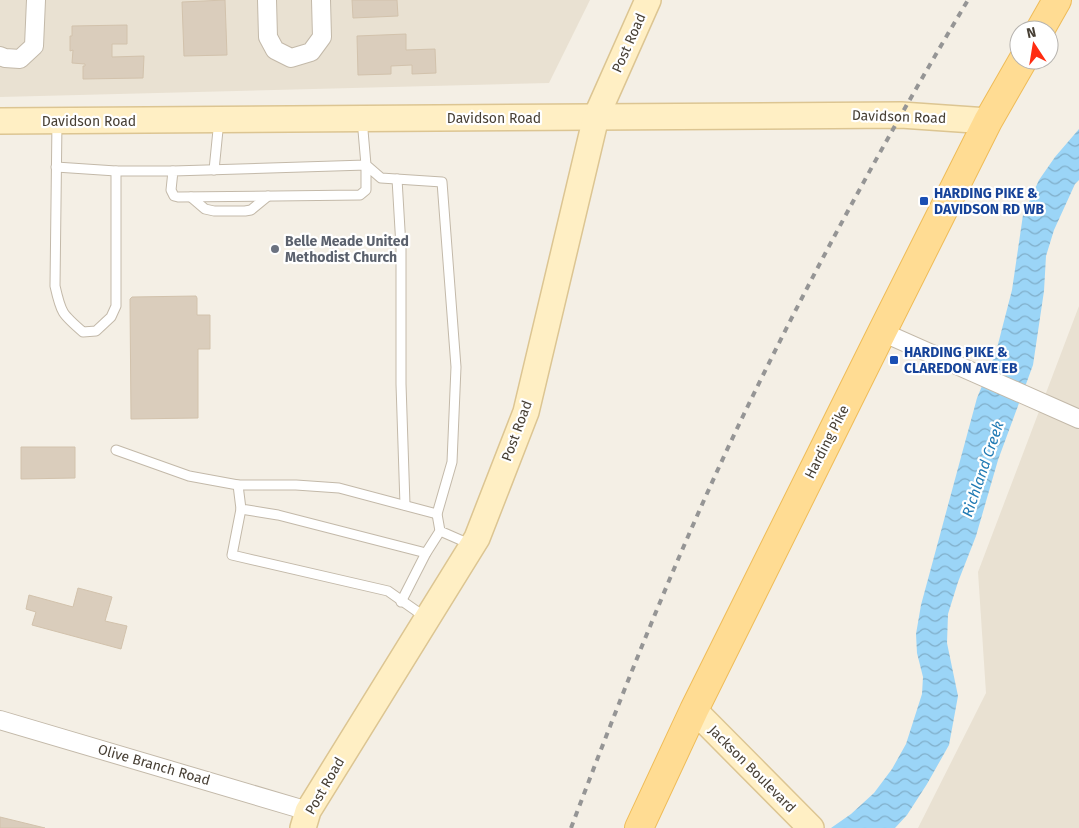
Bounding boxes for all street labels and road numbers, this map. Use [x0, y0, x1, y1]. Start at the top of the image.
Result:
street label: Post Road [608, 11, 650, 75]
street label: Davidson Road [852, 107, 946, 127]
street label: Davidson Road [447, 110, 541, 127]
street label: Davidson Road [42, 113, 136, 130]
street label: Post Road [498, 398, 536, 464]
street label: Harding Pike [801, 402, 853, 482]
street label: Jackson Boulevard [705, 722, 799, 816]
street label: Olive Branch Road [96, 741, 212, 789]
street label: Post Road [302, 754, 348, 818]

